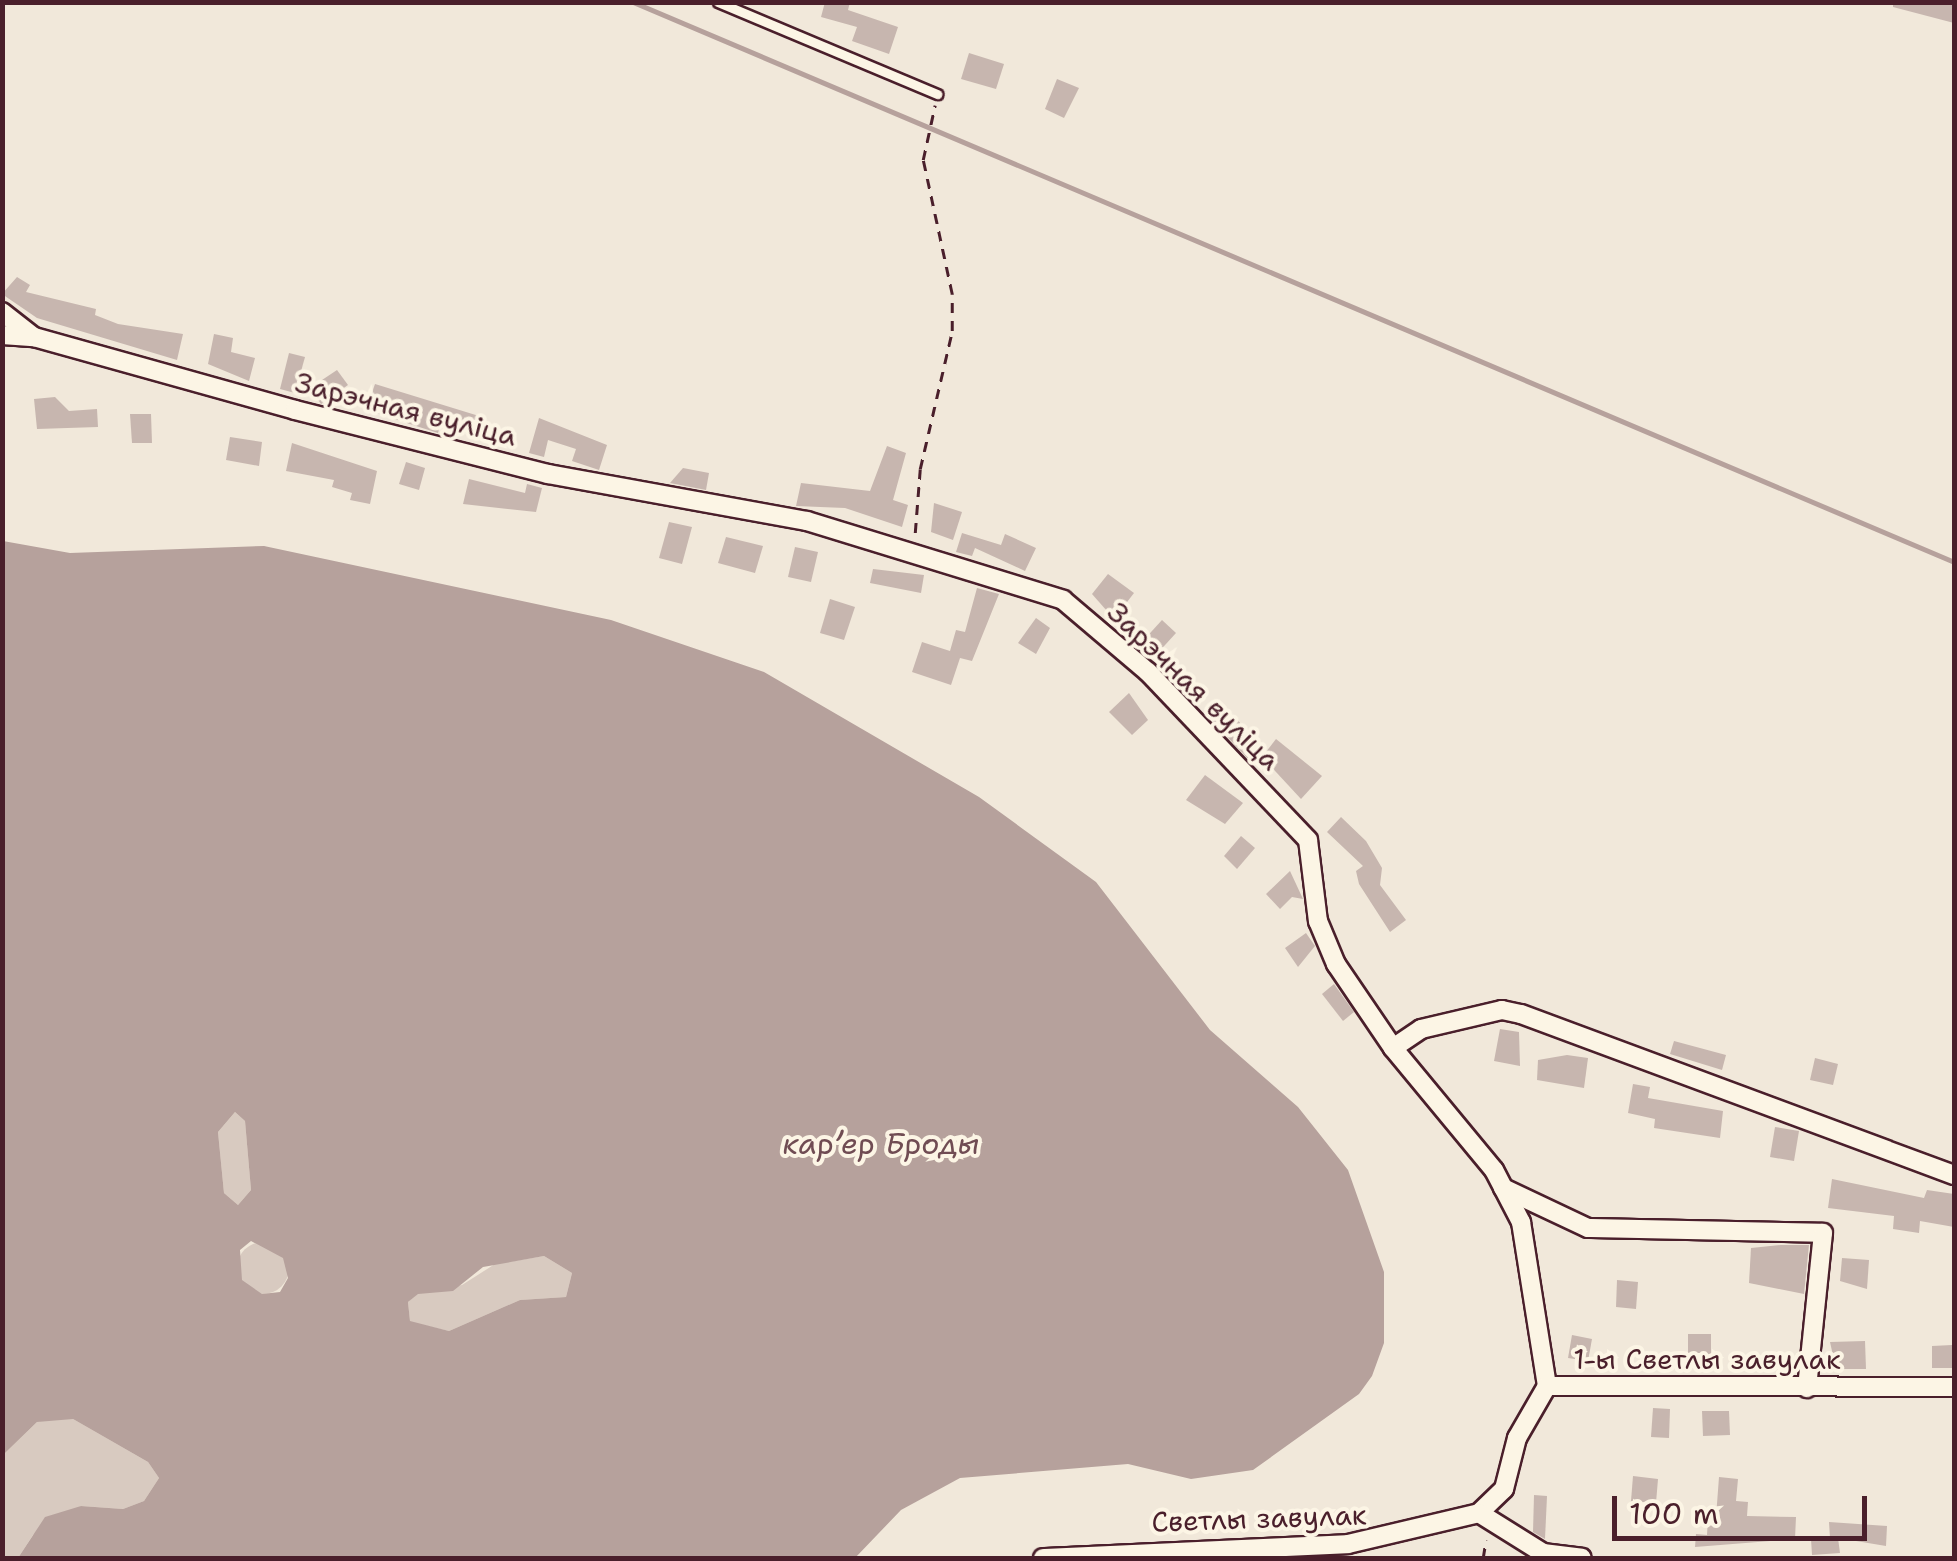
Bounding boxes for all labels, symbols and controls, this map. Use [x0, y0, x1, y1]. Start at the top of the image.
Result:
street label: Зарэчная вуліца [292, 365, 520, 453]
street label: Зарэчная вуліца [1101, 595, 1287, 777]
water label: карʼер Броды [783, 1126, 979, 1162]
street label: 1-ы Светлы завулак [1573, 1342, 1841, 1376]
scale bar [1617, 1476, 1872, 1538]
text: 100 m [1629, 1493, 1719, 1534]
street label: Светлы завулак [1151, 1497, 1367, 1539]

